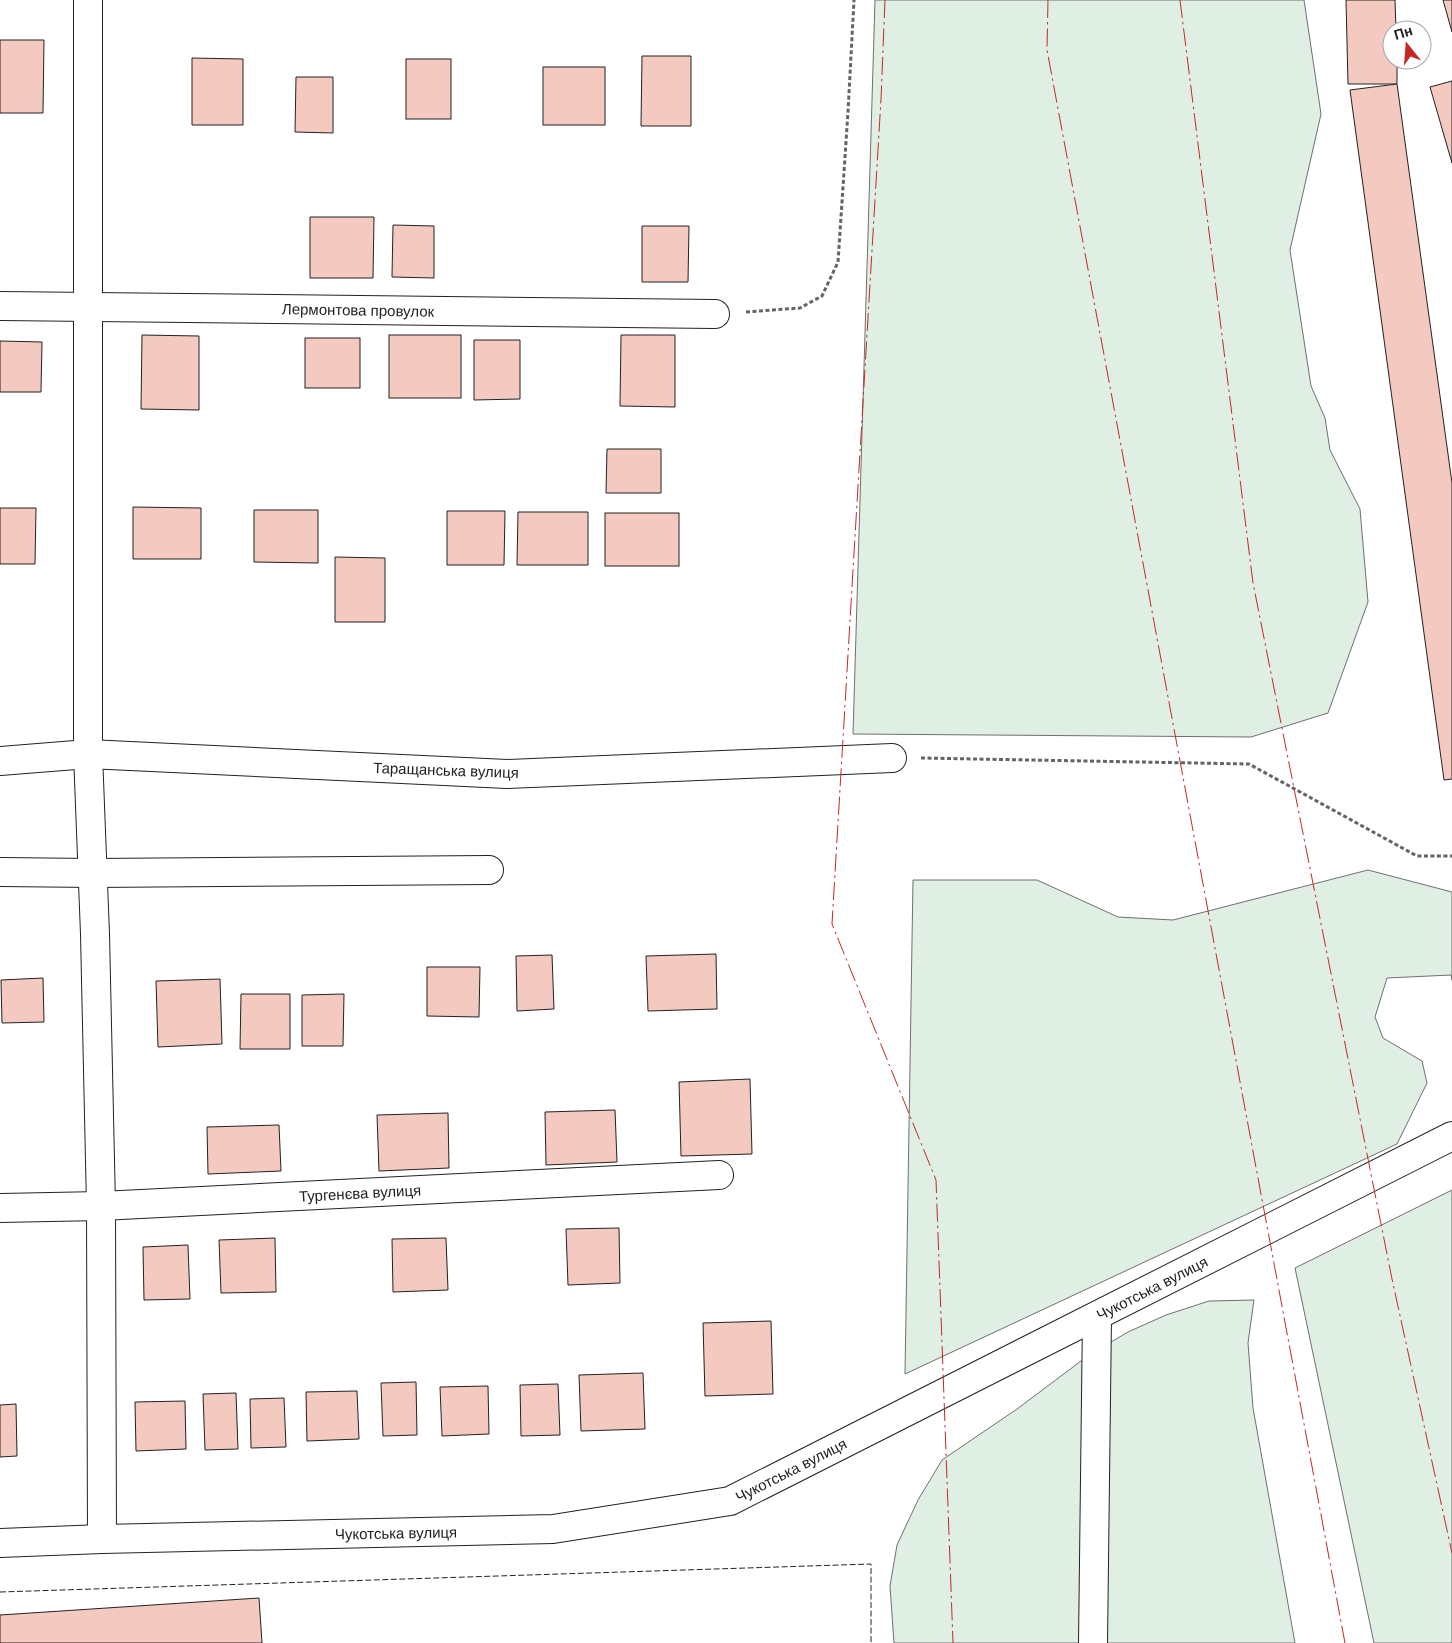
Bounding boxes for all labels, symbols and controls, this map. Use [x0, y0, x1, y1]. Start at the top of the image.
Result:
north arrow [1382, 20, 1432, 70]
text: Пн [1392, 22, 1414, 43]
street label: Лермонтова провулок [282, 300, 435, 320]
street label: Таращанська вулиця [373, 759, 519, 781]
street label: Тургенєва вулиця [298, 1181, 422, 1205]
street label: Чукотська вулиця [1094, 1253, 1210, 1323]
street label: Чукотська вулиця [733, 1435, 849, 1505]
street label: Чукотська вулиця [335, 1523, 457, 1543]

